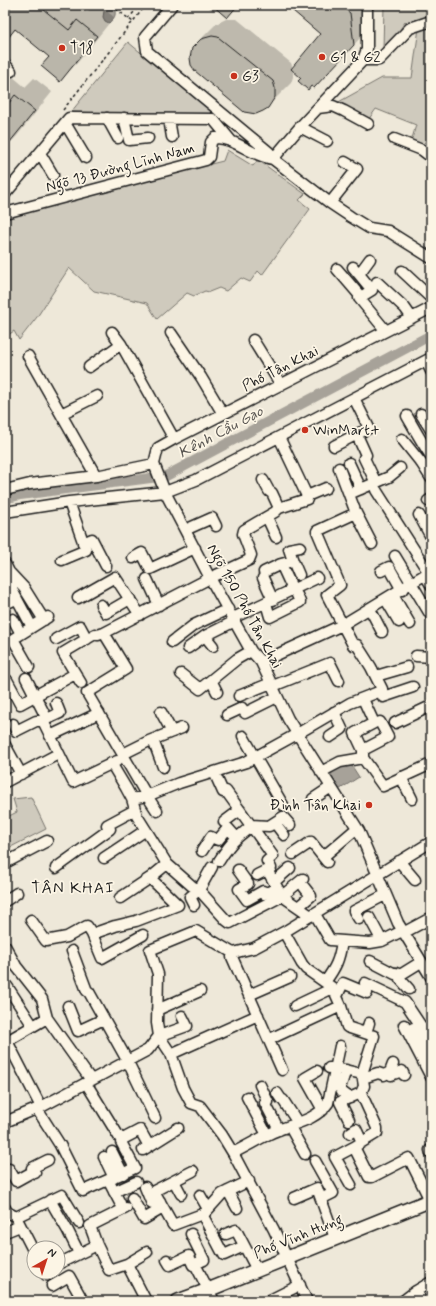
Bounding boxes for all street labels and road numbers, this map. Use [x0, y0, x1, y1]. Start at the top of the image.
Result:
street label: Ngõ 13 Đường Lĩnh Nam [44, 138, 197, 198]
street label: Phố Tân Khai [239, 341, 322, 397]
street label: Ngõ 150 Phố Tân Khai [201, 541, 287, 673]
street label: Phố Vĩnh Hưng [251, 1210, 346, 1265]

